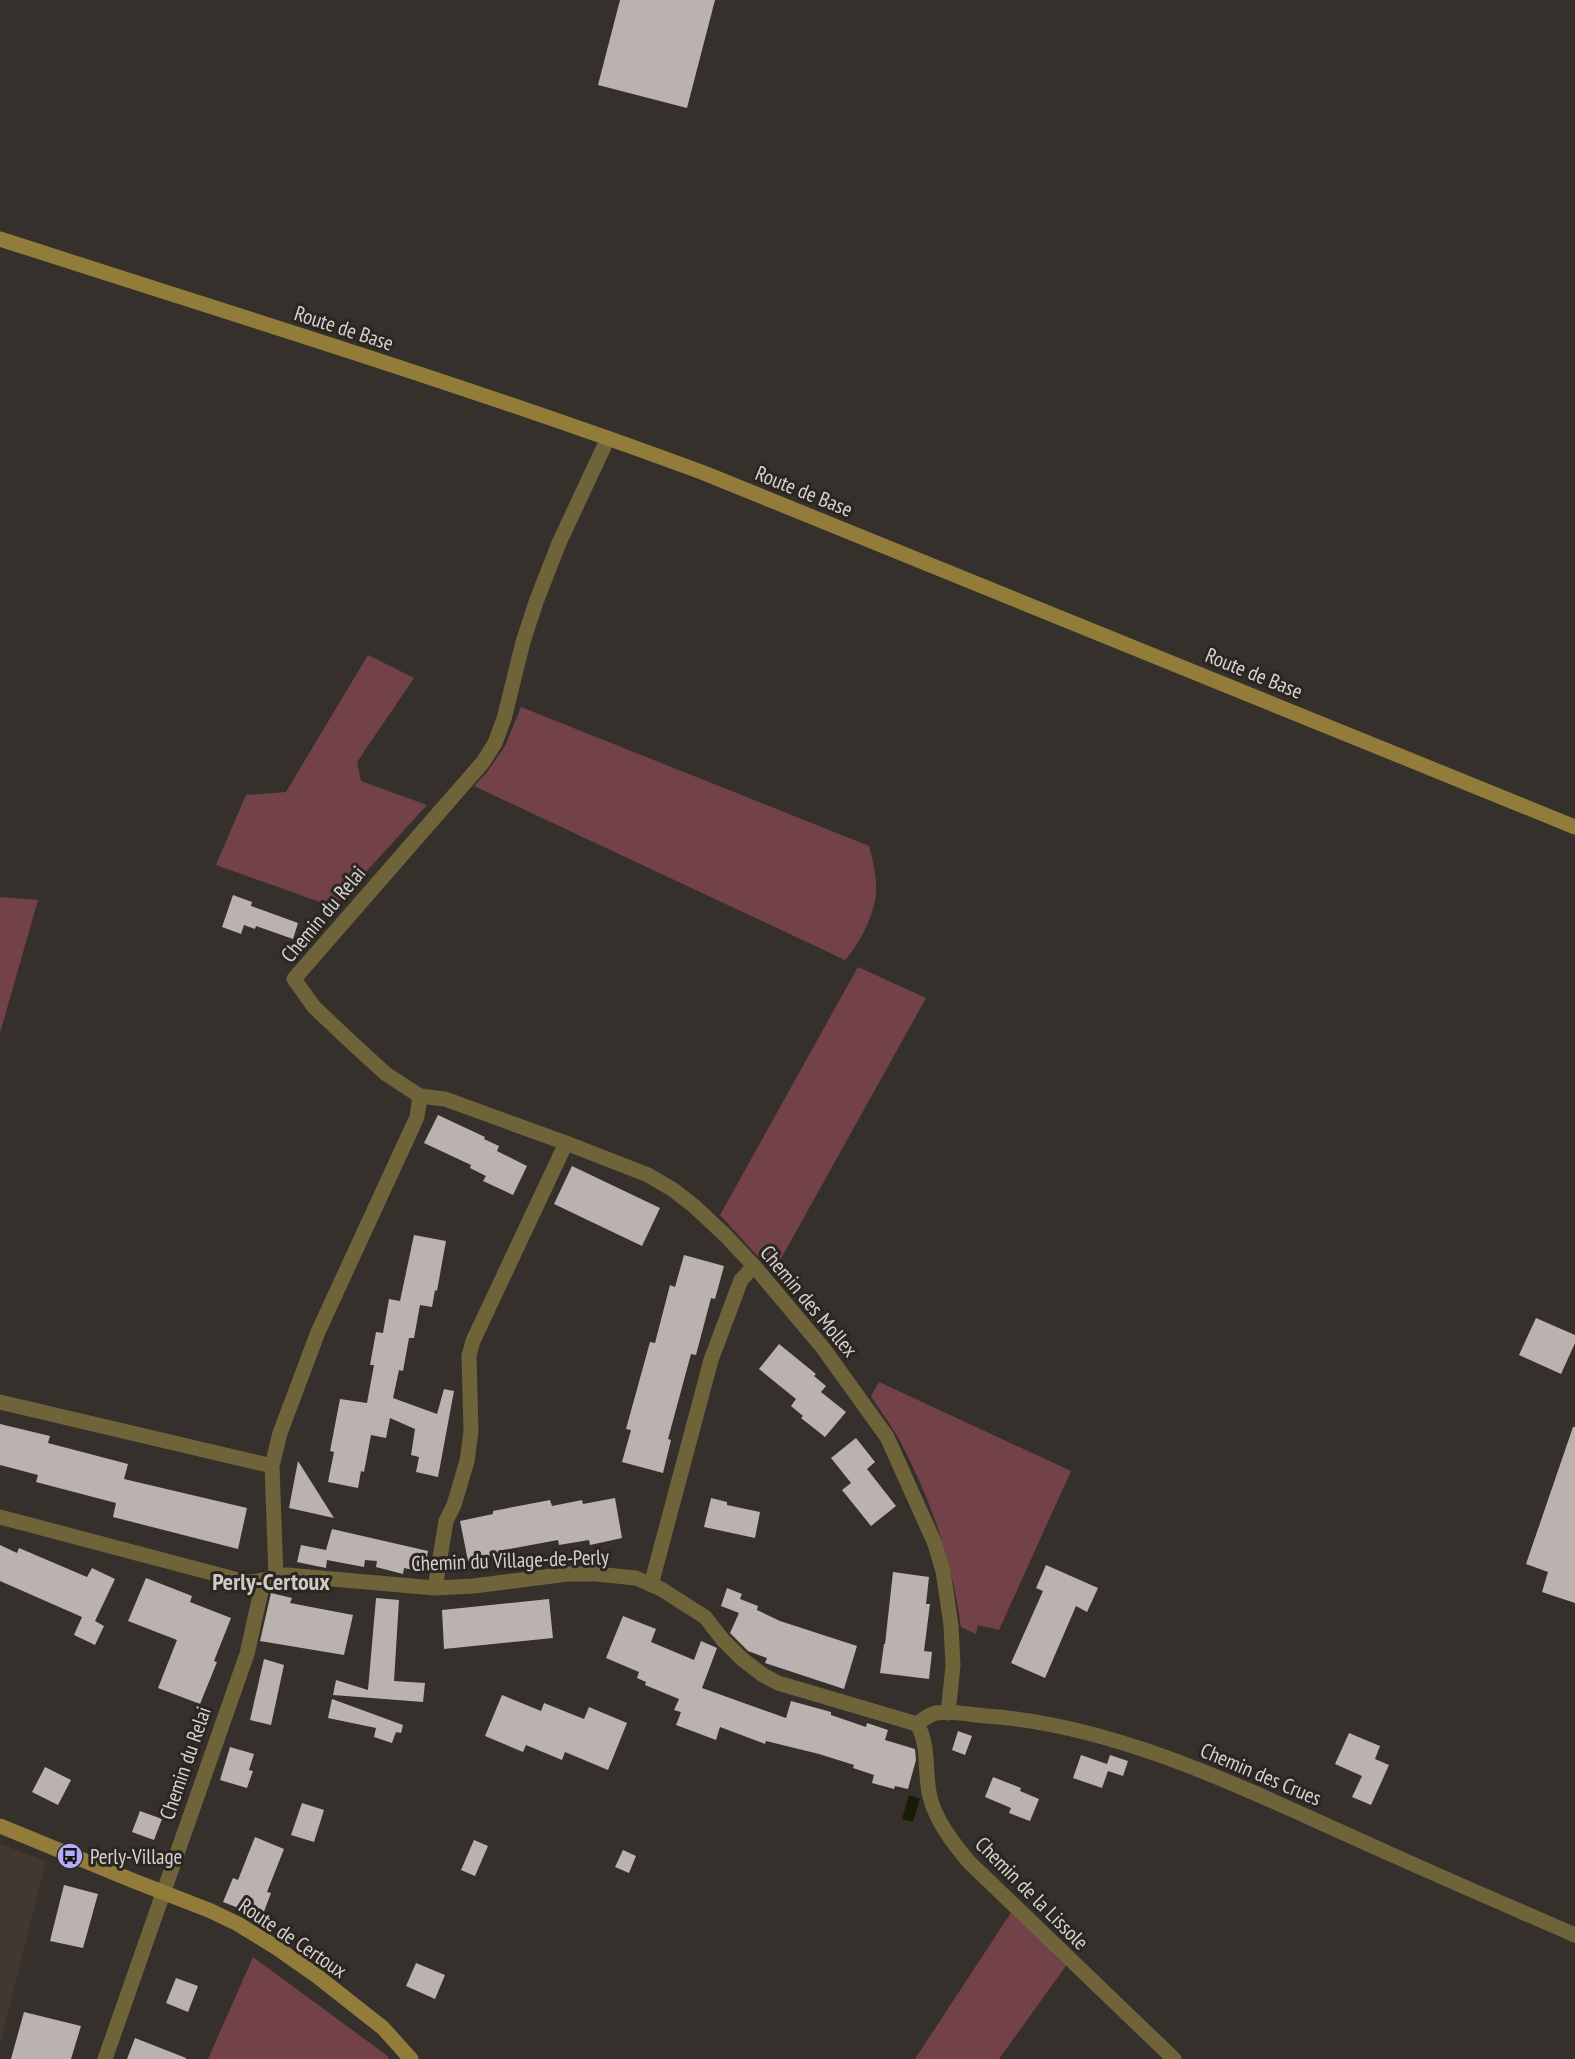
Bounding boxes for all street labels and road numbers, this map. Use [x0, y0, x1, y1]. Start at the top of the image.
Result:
street label: Route de Base [291, 299, 397, 357]
street label: Route de Base [751, 459, 857, 523]
street label: Route de Base [1201, 641, 1307, 705]
street label: Chemin du Relai [275, 860, 371, 968]
street label: Chemin des Mollex [754, 1239, 864, 1363]
street label: Chemin du Village-de-Perly [411, 1543, 609, 1577]
street label: Chemin du Relai [153, 1703, 217, 1823]
street label: Chemin des Crues [1196, 1736, 1326, 1812]
street label: Chemin de la Lissole [970, 1831, 1094, 1955]
street label: Route de Certoux [234, 1892, 353, 1984]

